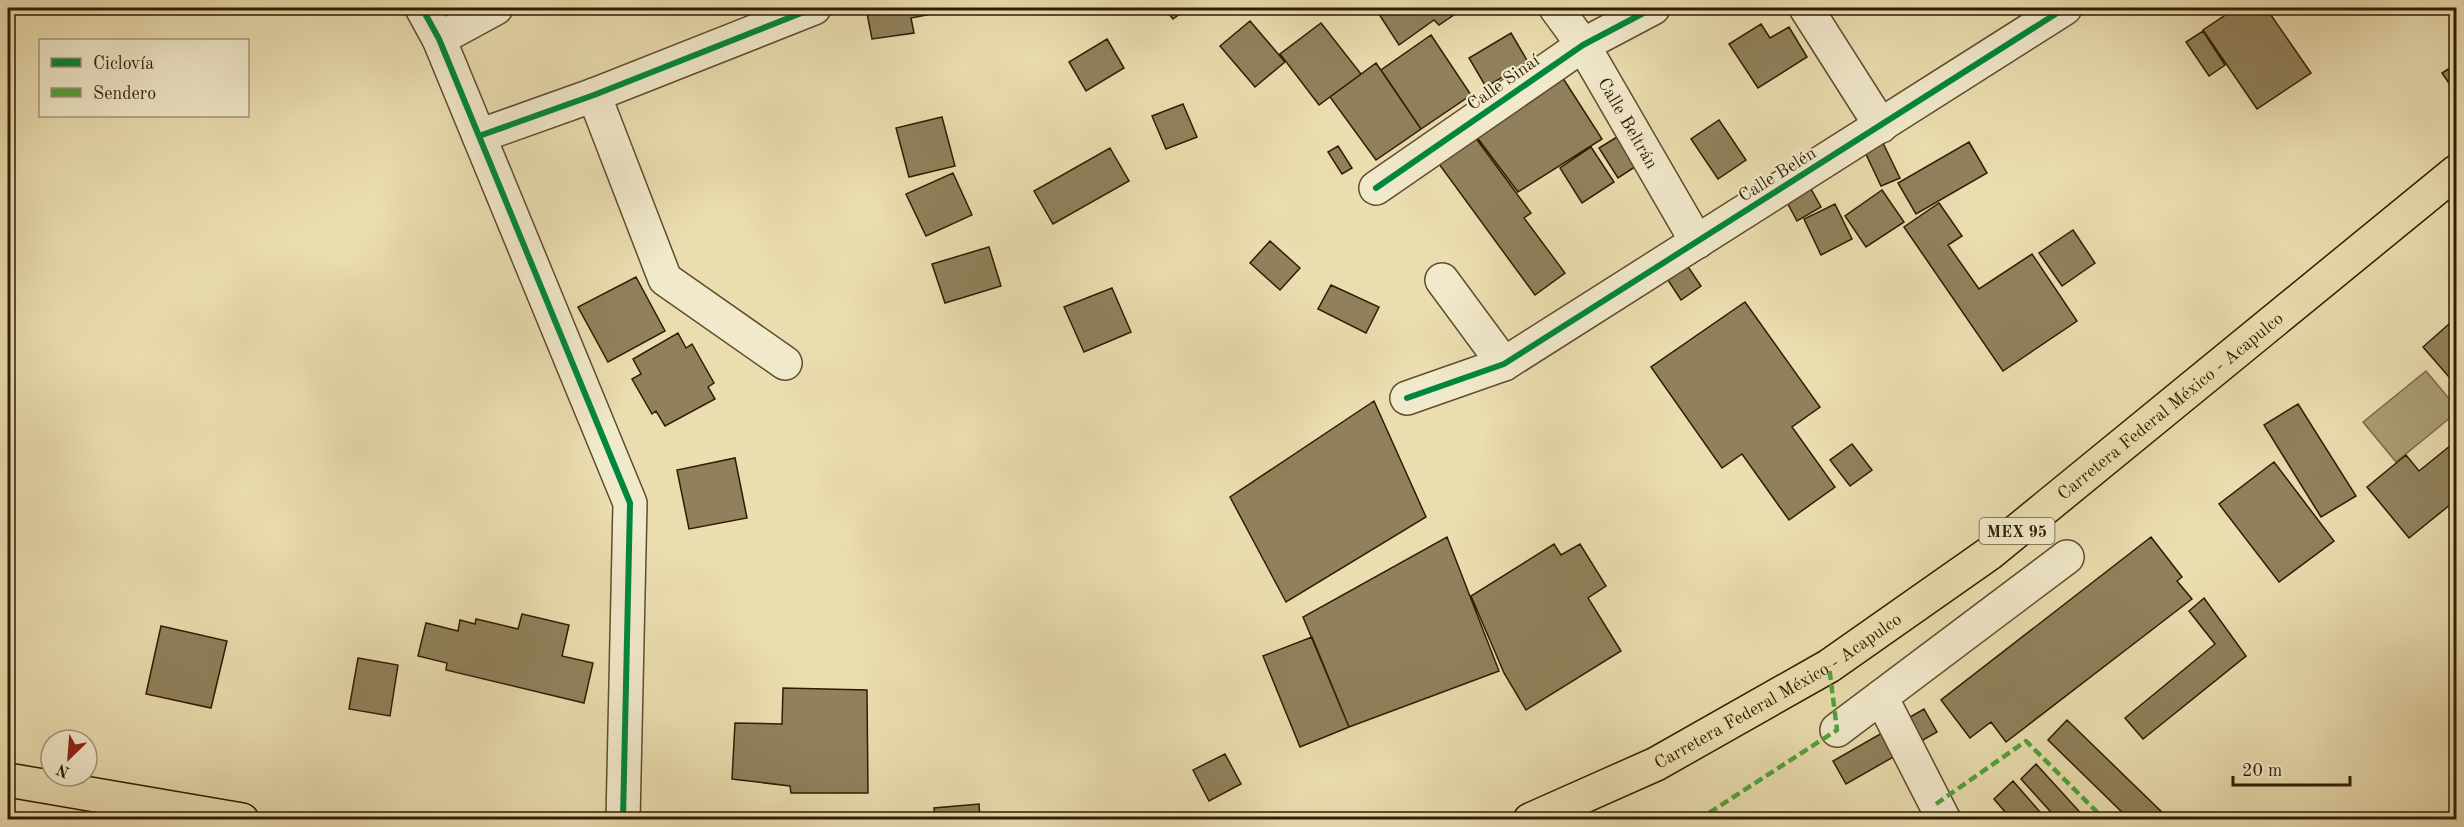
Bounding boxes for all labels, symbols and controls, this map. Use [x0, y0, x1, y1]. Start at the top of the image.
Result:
legend [39, 39, 249, 117]
street label: Calle Sinaí [1464, 51, 1543, 114]
text: Ciclovía [93, 55, 154, 73]
street label: Calle Beltrán [1594, 75, 1661, 172]
text: Sendero [93, 85, 156, 103]
street label: Calle Belén [1736, 144, 1820, 206]
street label: Carretera Federal México - Acapulco [2055, 309, 2287, 504]
road number: MEX 95 [1980, 518, 2054, 544]
street label: Carretera Federal México - Acapulco [1652, 610, 1905, 773]
north arrow [39, 728, 99, 788]
scale bar [2233, 749, 2350, 787]
text: N [54, 760, 72, 780]
text: 20 m [2242, 762, 2282, 780]

